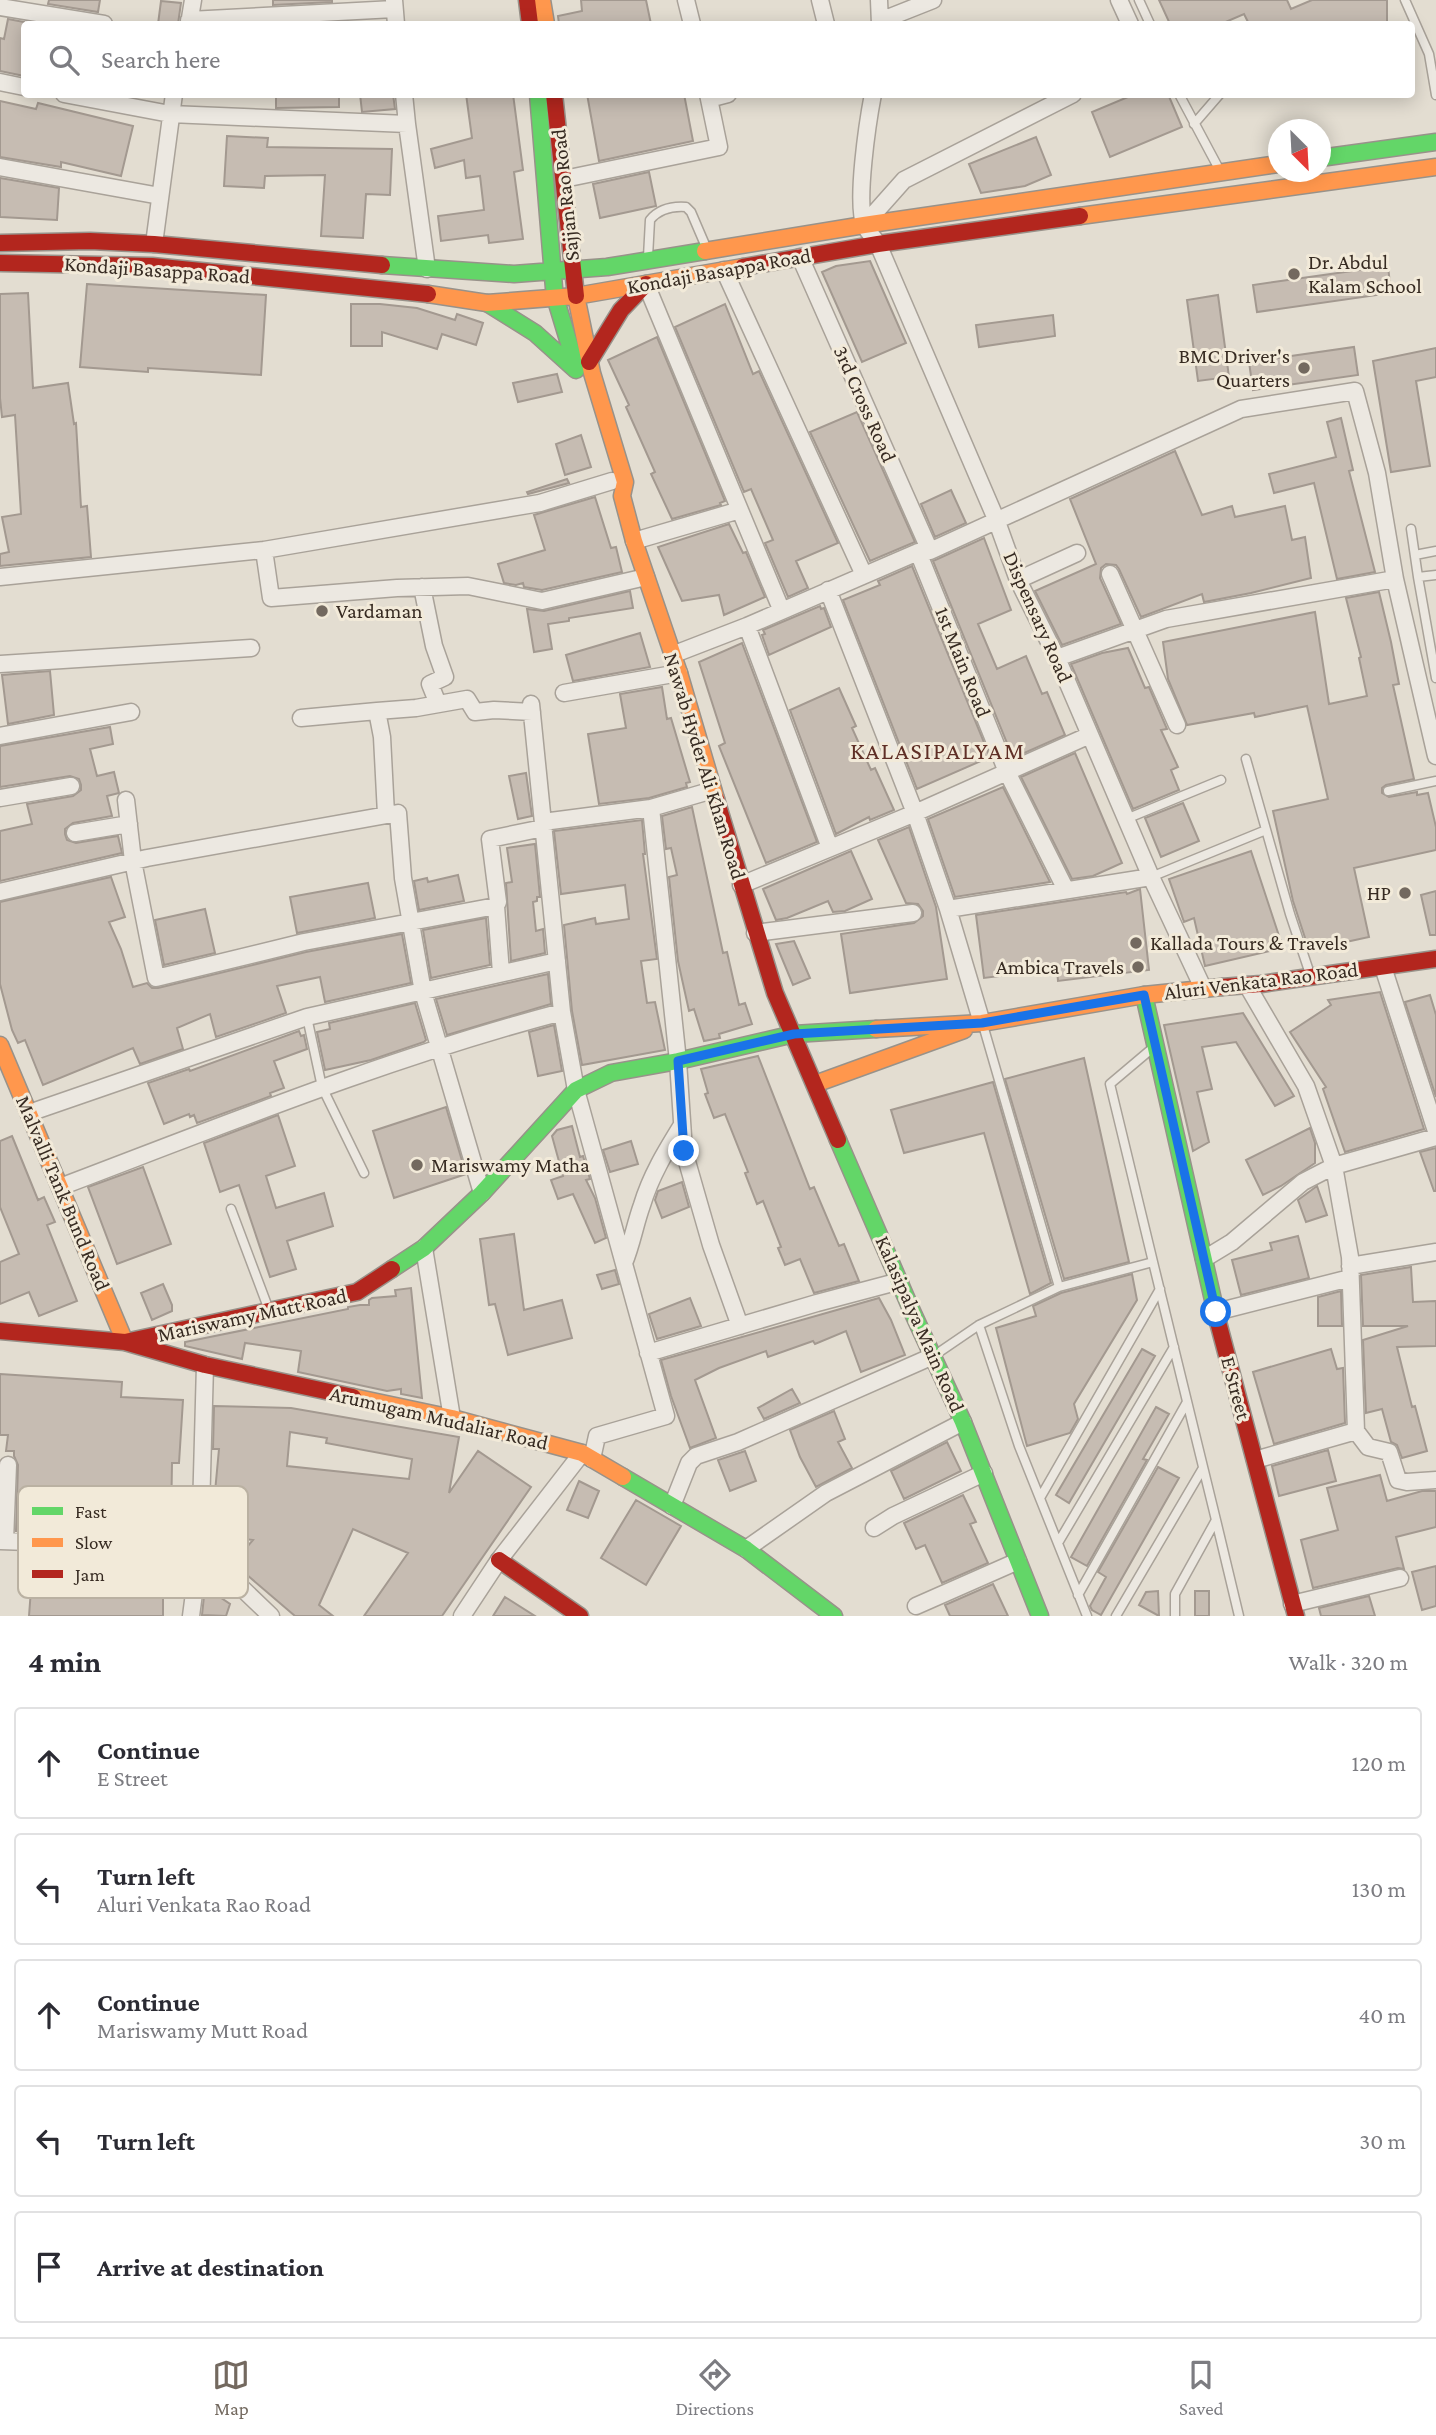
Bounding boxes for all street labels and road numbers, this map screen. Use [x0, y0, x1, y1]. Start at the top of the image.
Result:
street label: Sajjan Rao Road [546, 128, 584, 262]
street label: Kondaji Basappa Road [625, 243, 813, 299]
street label: Kondaji Basappa Road [63, 252, 251, 288]
street label: 3rd Cross Road [829, 342, 901, 466]
street label: Dispensary Road [998, 548, 1078, 686]
street label: 1st Main Road [930, 603, 996, 721]
street label: Nawab Hyder Ali Khan Road [659, 650, 751, 882]
street label: Aluri Venkata Rao Road [1163, 957, 1359, 1005]
street label: Malvalli Tank Bund Road [11, 1092, 115, 1294]
street label: Kalasipalya Main Road [870, 1232, 970, 1416]
street label: Mariswamy Mutt Road [155, 1283, 349, 1347]
street label: E Street [1216, 1354, 1256, 1423]
street label: Arumugam Mudaliar Road [328, 1381, 550, 1455]

